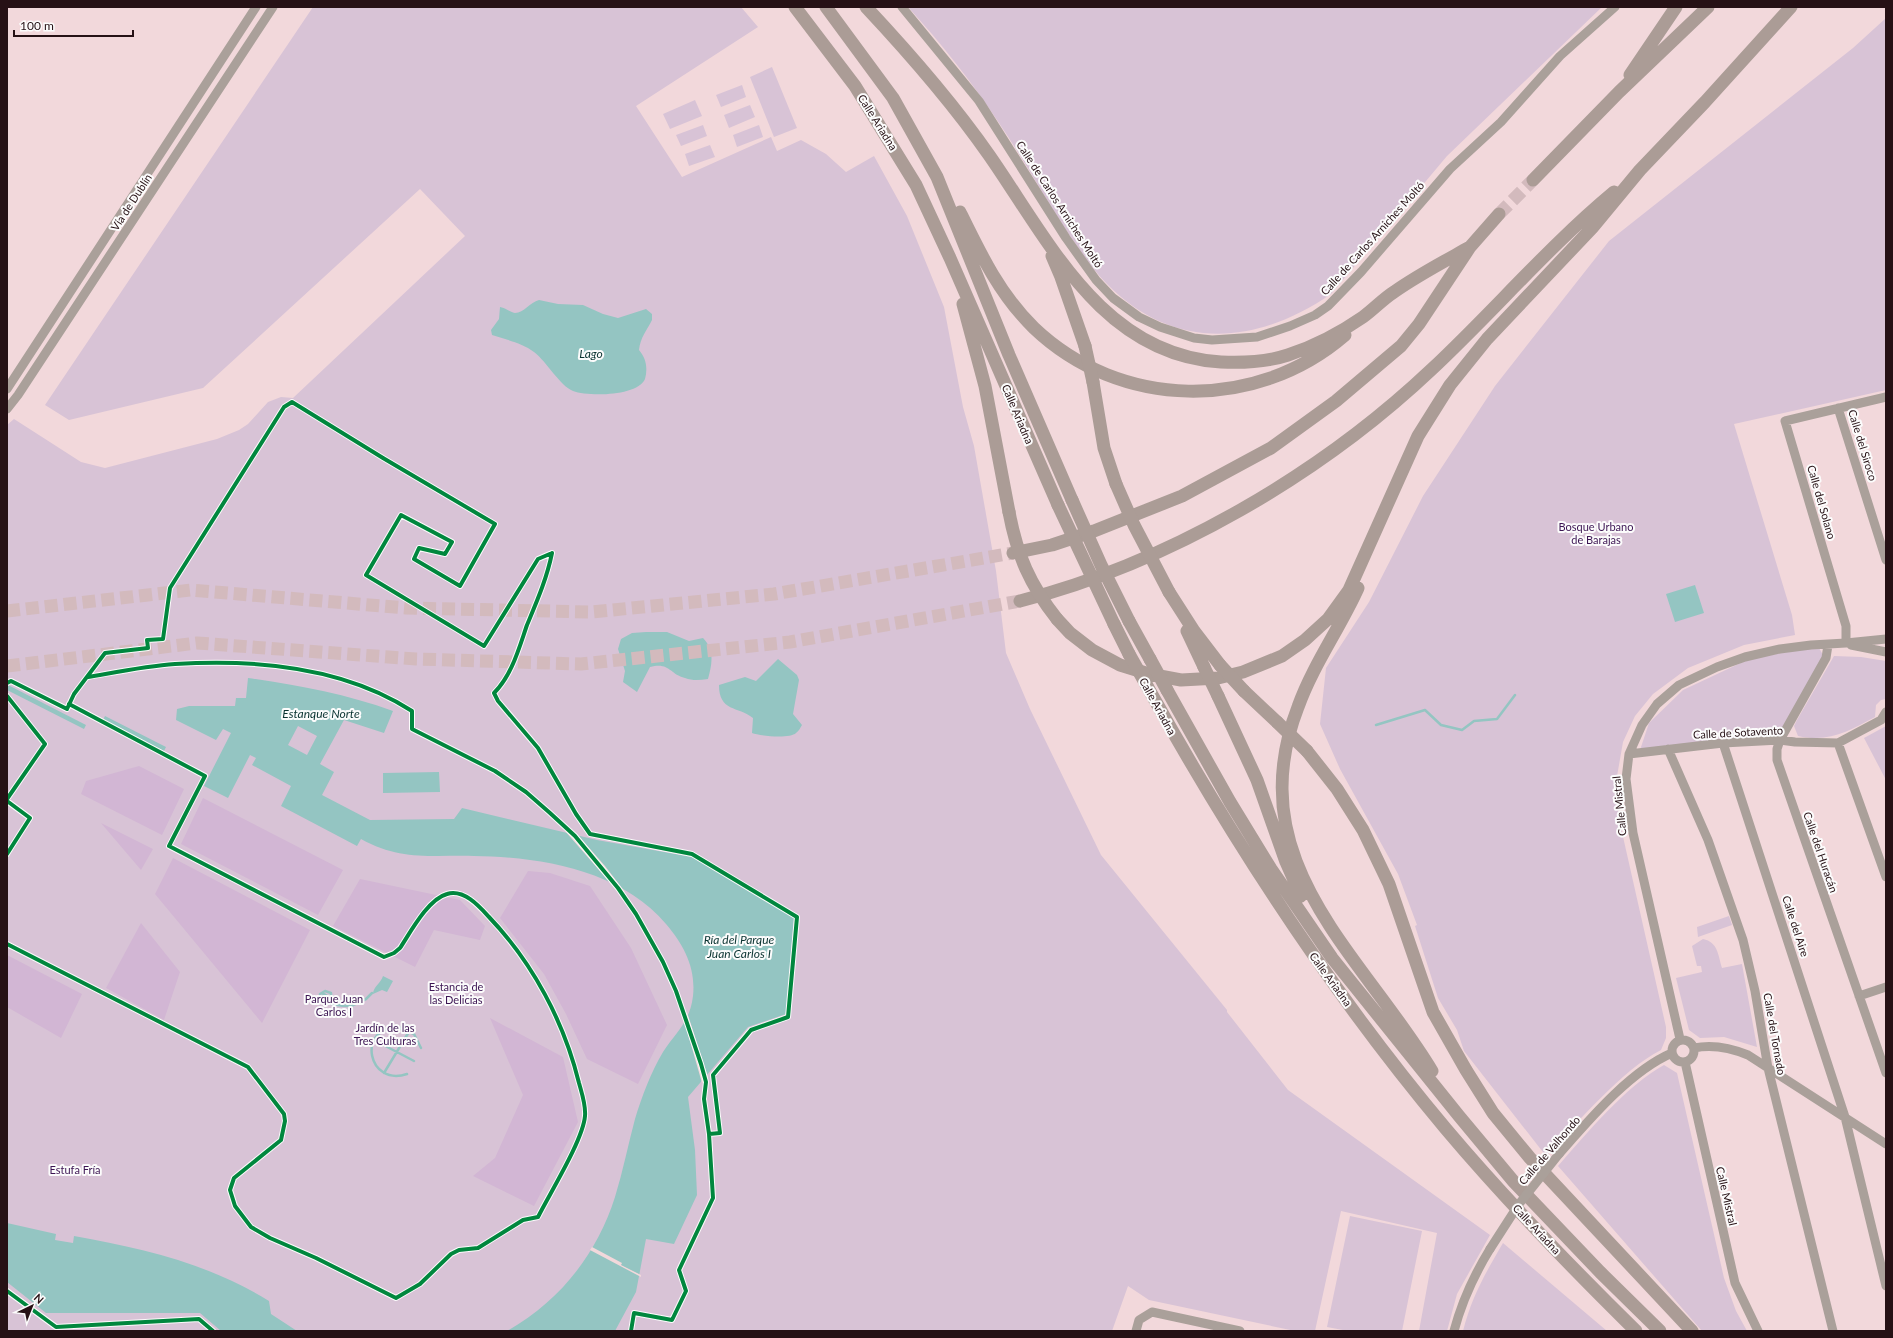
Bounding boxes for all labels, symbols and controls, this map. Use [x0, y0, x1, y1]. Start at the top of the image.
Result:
scale bar [14, 12, 133, 38]
text: 100 m [20, 18, 54, 33]
street label: Calle Ariadna [856, 92, 900, 152]
street label: Calle de Carlos Arniches Moltó [1014, 138, 1106, 270]
street label: Vía de Dublín [108, 171, 154, 233]
street label: Calle de Carlos Arniches Moltó [1318, 179, 1426, 297]
water label: Lago [579, 346, 603, 361]
street label: Calle Ariadna [1000, 382, 1036, 446]
street label: Calle del Siroco [1846, 408, 1880, 482]
street label: Calle del Solano [1805, 463, 1839, 541]
park label: Bosque Urbano de Barajas [1559, 520, 1633, 546]
street label: Calle Ariadna [1137, 675, 1179, 737]
water label: Estanque Norte [282, 706, 360, 721]
street label: Calle de Sotavento [1693, 723, 1783, 741]
street label: Calle Mistral [1609, 775, 1629, 837]
street label: Calle del Huracán [1801, 810, 1841, 894]
street label: Calle del Aire [1780, 894, 1812, 958]
water label: Ría del Parque Juan Carlos I [704, 932, 775, 961]
street label: Calle Ariadna [1307, 949, 1355, 1009]
park label: Estancia de las Delicias [429, 980, 484, 1006]
park label: Parque Juan Carlos I [305, 992, 363, 1018]
street label: Calle del Tornado [1761, 992, 1789, 1076]
park label: Jardín de las Tres Culturas [354, 1021, 417, 1047]
street label: Calle de Valhondo [1516, 1113, 1582, 1187]
park label: Estufa Fría [49, 1163, 101, 1176]
street label: Calle Mistral [1714, 1165, 1740, 1227]
street label: Calle Ariadna [1511, 1201, 1563, 1257]
north arrow [12, 1286, 52, 1326]
text: N [32, 1291, 47, 1306]

